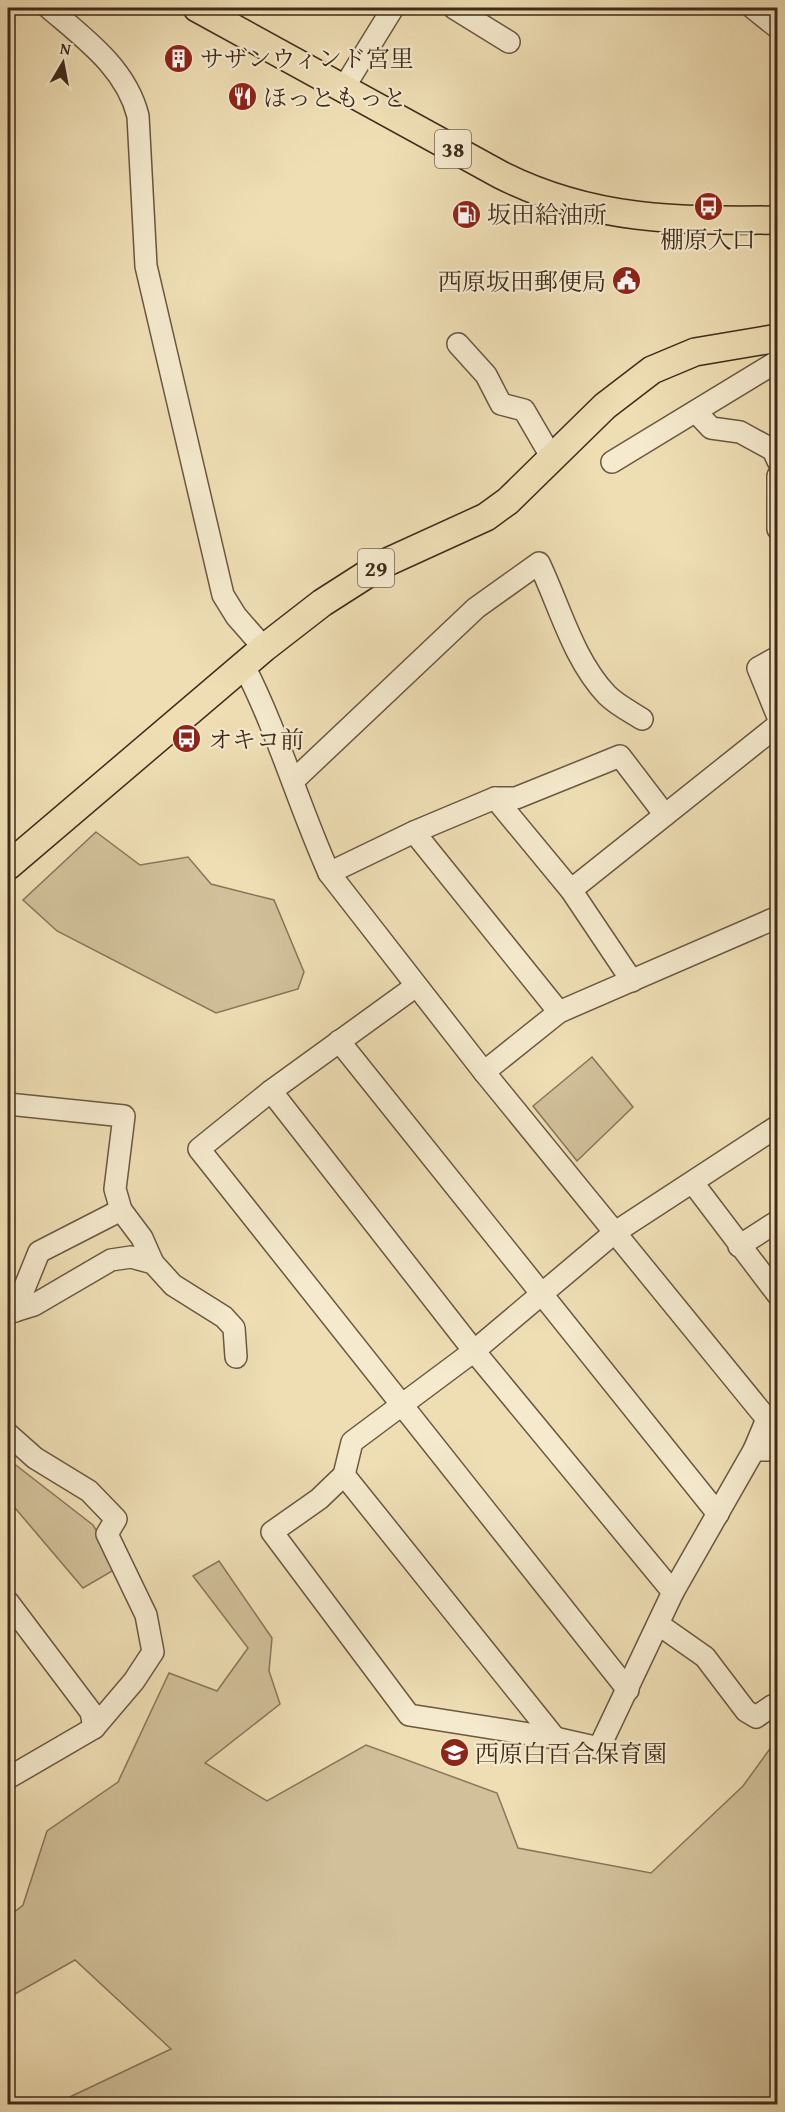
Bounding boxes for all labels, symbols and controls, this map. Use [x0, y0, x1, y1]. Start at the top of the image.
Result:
north arrow [33, 33, 93, 93]
text: N [58, 35, 73, 61]
place label: サザンウィンド宮里 [200, 41, 414, 76]
building icon: サザンウィンド宮里 [163, 42, 195, 74]
place label: ほっともっと [263, 80, 407, 115]
restaurant icon: ほっともっと [226, 81, 258, 113]
road number: 38 [435, 130, 471, 168]
bus stop icon: 棚原入口 [692, 190, 724, 222]
place label: 坂田給油所 [487, 197, 607, 232]
fuel station icon: 坂田給油所 [450, 198, 482, 230]
place label: 棚原入口 [660, 222, 756, 257]
place label: 西原坂田郵便局 [438, 264, 606, 299]
public building icon: 西原坂田郵便局 [611, 265, 643, 297]
road number: 29 [358, 549, 394, 587]
place label: オキコ前 [208, 722, 304, 757]
bus stop icon: オキコ前 [171, 723, 203, 755]
place label: 西原白百合保育園 [475, 1736, 667, 1771]
school or university icon: 西原白百合保育園 [438, 1737, 470, 1769]

